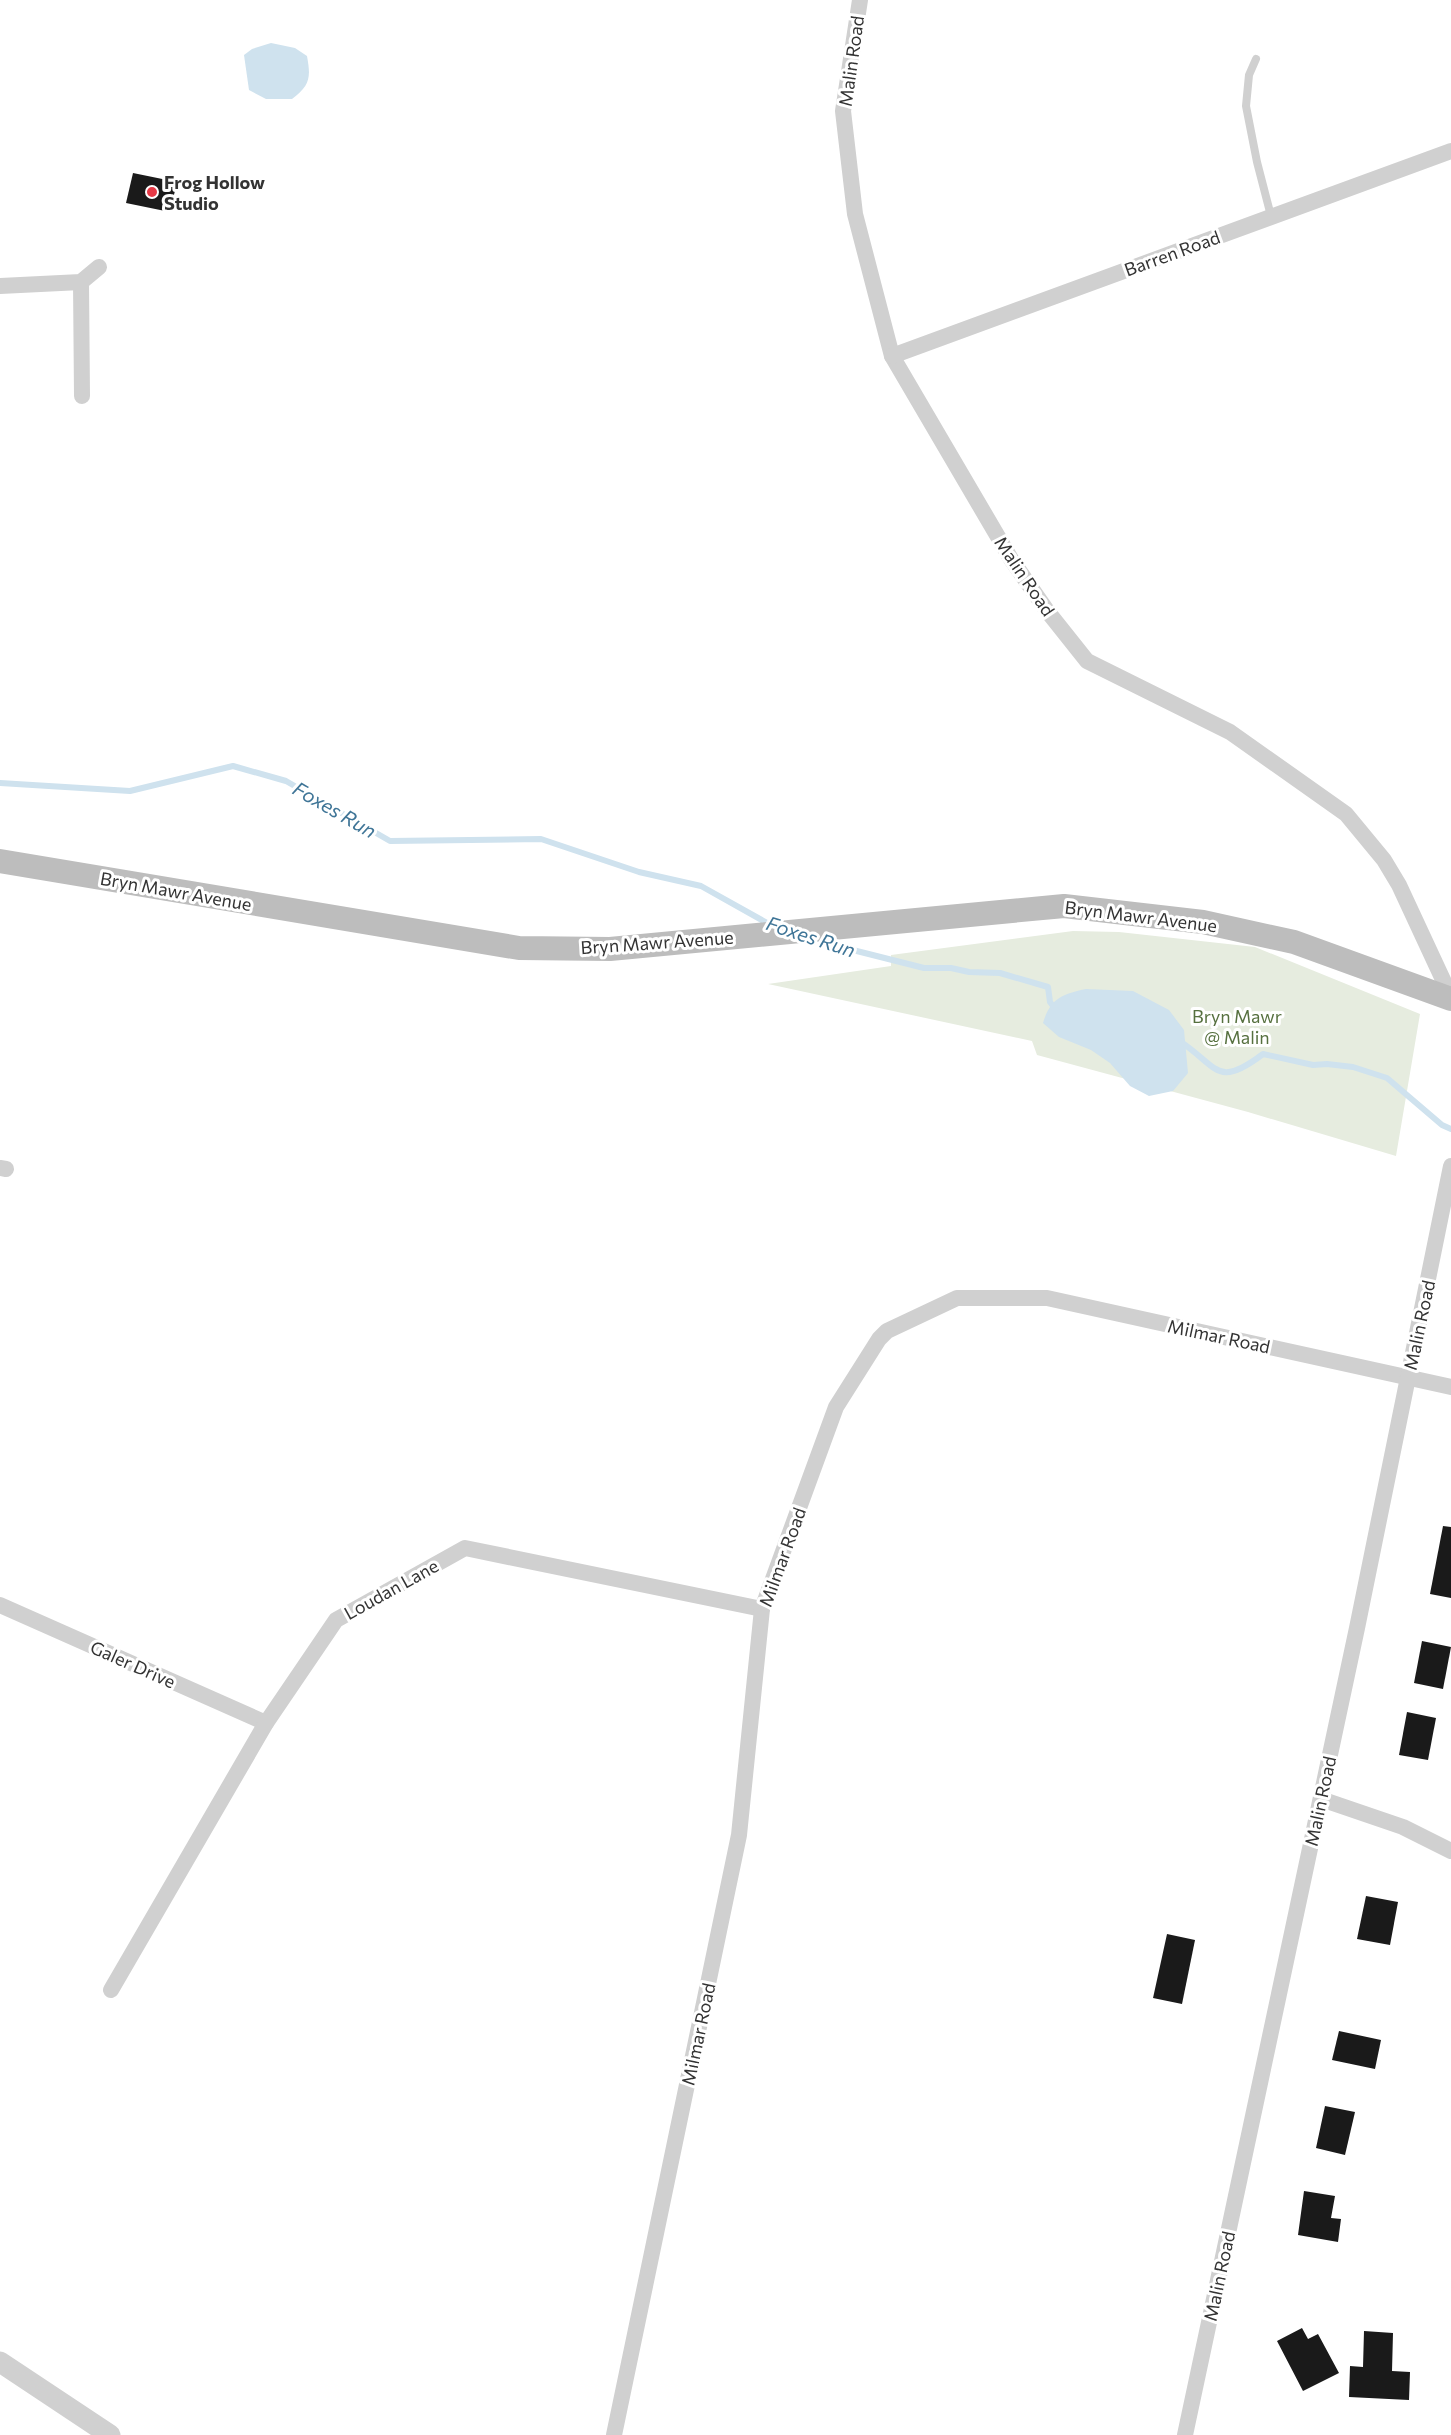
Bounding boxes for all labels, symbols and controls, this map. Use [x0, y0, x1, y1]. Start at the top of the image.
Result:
street label: Malin Road [834, 14, 868, 108]
place label: Frog Hollow Studio [164, 171, 265, 214]
marker: Frog Hollow Studio [145, 185, 159, 199]
street label: Barren Road [1121, 225, 1223, 281]
street label: Malin Road [990, 532, 1060, 620]
water label: Foxes Run [289, 776, 381, 842]
street label: Bryn Mawr Avenue [99, 867, 253, 915]
street label: Bryn Mawr Avenue [1064, 896, 1218, 936]
water label: Foxes Run [763, 910, 859, 962]
street label: Bryn Mawr Avenue [580, 926, 734, 958]
park label: Bryn Mawr @ Malin [1192, 1005, 1282, 1048]
street label: Malin Road [1399, 1278, 1439, 1372]
street label: Milmar Road [1166, 1314, 1272, 1358]
street label: Milmar Road [754, 1504, 810, 1610]
street label: Loudan Lane [340, 1554, 442, 1624]
street label: Galer Drive [87, 1635, 179, 1693]
street label: Malin Road [1300, 1754, 1340, 1848]
street label: Milmar Road [676, 1981, 720, 2087]
street label: Malin Road [1199, 2229, 1239, 2323]

